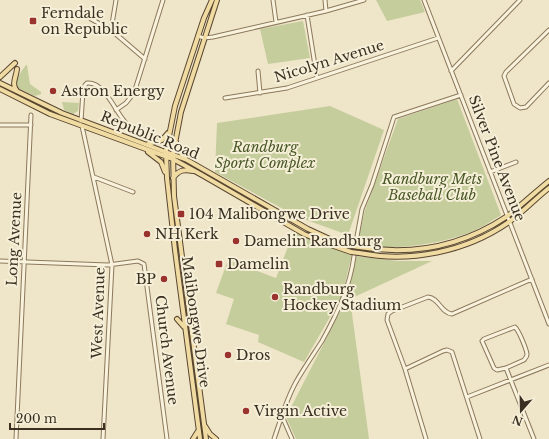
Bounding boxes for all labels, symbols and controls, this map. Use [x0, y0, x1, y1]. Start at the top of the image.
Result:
place label: Ferndale on Republic [41, 4, 128, 38]
marker: Ferndale on Republic [28, 16, 38, 26]
street label: Nicolyn Avenue [272, 36, 386, 86]
place label: Astron Energy [60, 82, 165, 100]
marker: Astron Energy [48, 86, 58, 96]
street label: Silver Pine Avenue [465, 92, 529, 224]
street label: Republic Road [98, 107, 203, 163]
park label: Randburg Sports Complex [215, 138, 315, 172]
park label: Randburg Mets Baseball Club [381, 170, 482, 204]
street label: Long Avenue [3, 192, 25, 286]
place label: 104 Malibongwe Drive [189, 205, 350, 223]
marker: 104 Malibongwe Drive [176, 209, 186, 219]
place label: NH Kerk [155, 225, 219, 243]
marker: NH Kerk [142, 229, 152, 239]
place label: Damelin Randburg [244, 232, 382, 250]
marker: Damelin Randburg [231, 236, 241, 246]
street label: Malibongwe Drive [178, 255, 214, 389]
place label: Damelin [227, 255, 289, 273]
marker: Damelin [214, 259, 224, 269]
street label: West Avenue [87, 267, 109, 360]
place label: BP [136, 270, 156, 288]
marker: BP [159, 274, 169, 284]
place label: Randburg Hockey Stadium [283, 280, 401, 314]
marker: Randburg Hockey Stadium [270, 292, 280, 302]
street label: Church Avenue [151, 294, 183, 406]
place label: Dros [236, 346, 270, 364]
marker: Dros [223, 350, 233, 360]
north arrow [501, 391, 541, 431]
place label: Virgin Active [253, 402, 347, 420]
scale bar [10, 405, 104, 431]
marker: Virgin Active [241, 406, 251, 416]
text: 200 m [16, 411, 57, 426]
text: N [510, 412, 525, 429]

